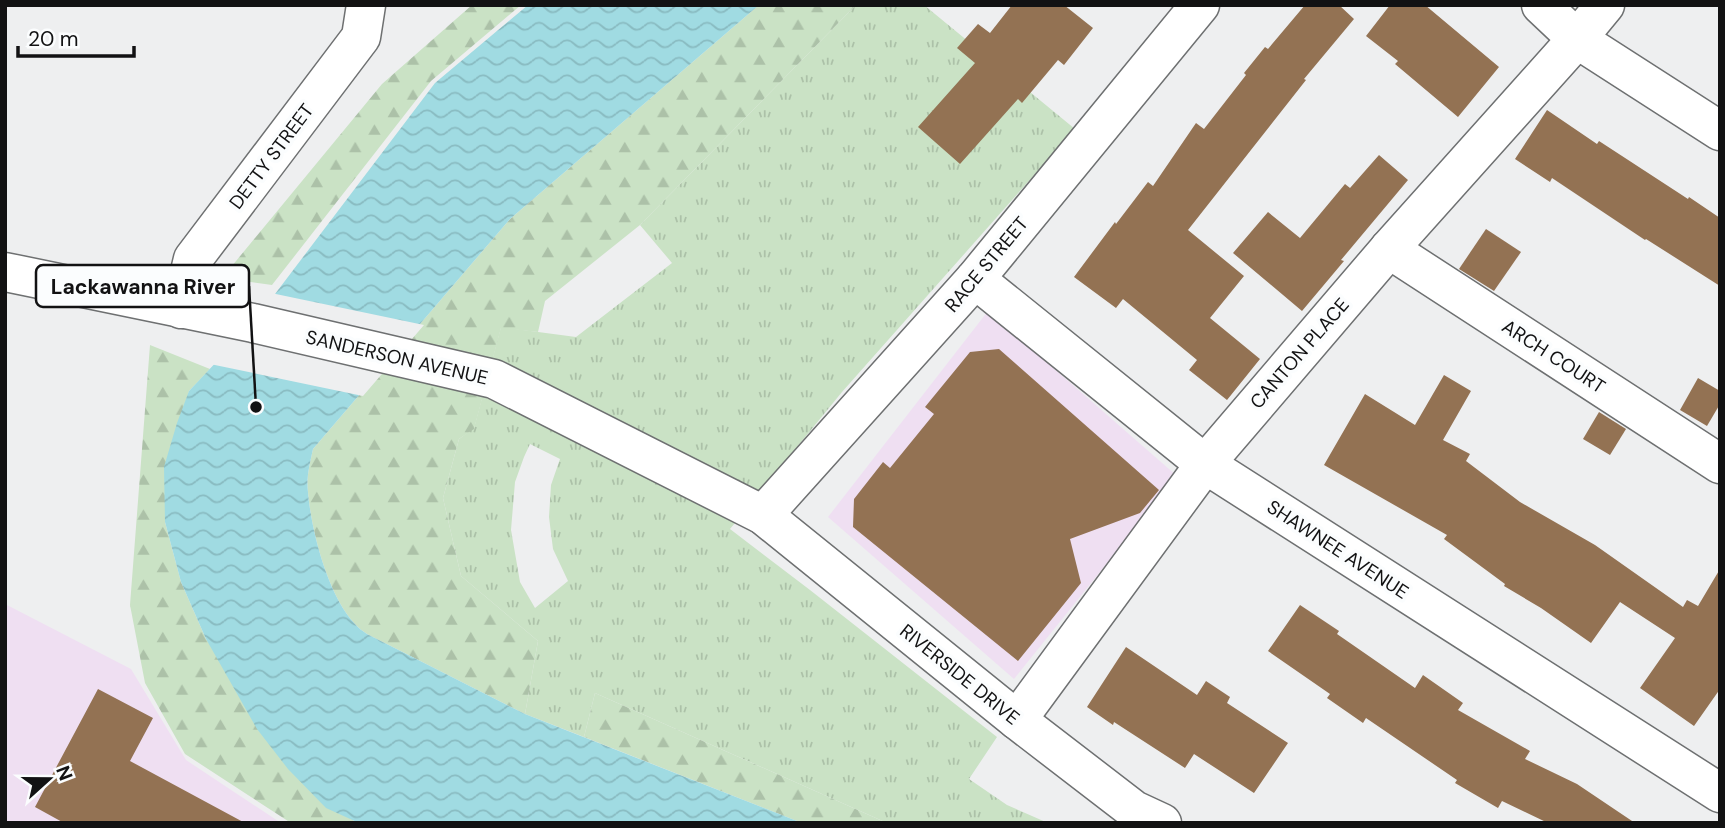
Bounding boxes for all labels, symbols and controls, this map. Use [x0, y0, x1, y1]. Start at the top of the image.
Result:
scale bar [18, 14, 133, 58]
text: 20 m [28, 25, 79, 53]
street label: DETTY STREET [224, 98, 319, 214]
street label: RACE STREET [939, 211, 1034, 317]
callout: Lackawanna River [36, 265, 249, 307]
text: Lackawanna River [51, 273, 236, 301]
street label: CANTON PLACE [1244, 293, 1354, 414]
street label: ARCH COURT [1497, 314, 1610, 399]
street label: SANDERSON AVENUE [303, 324, 490, 391]
street label: SHAWNEE AVENUE [1262, 494, 1413, 605]
street label: RIVERSIDE DRIVE [895, 618, 1025, 730]
north arrow [14, 744, 84, 814]
text: N [50, 762, 79, 784]

